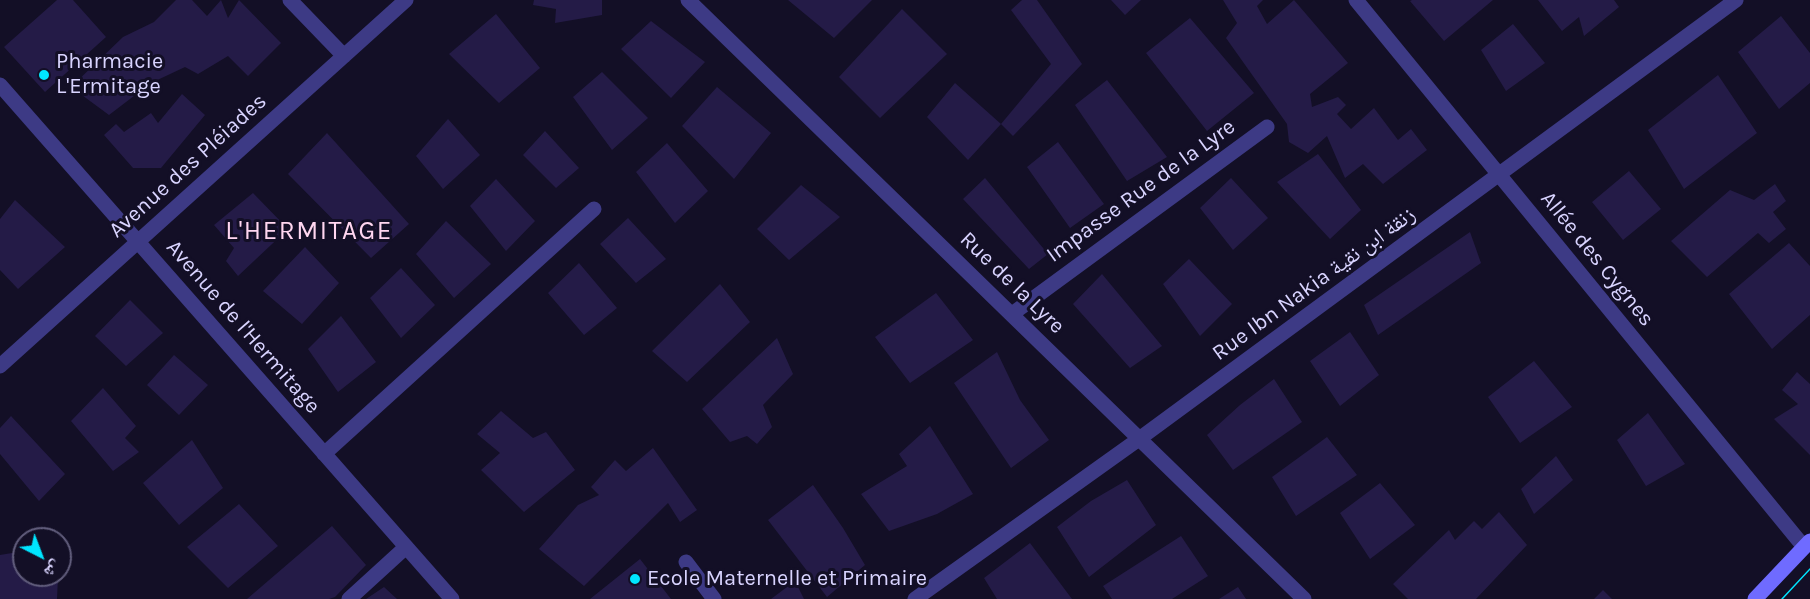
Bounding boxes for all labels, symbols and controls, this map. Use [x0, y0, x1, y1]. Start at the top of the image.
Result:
place label: Pharmacie L'Ermitage [56, 49, 163, 100]
marker: Pharmacie L'Ermitage [37, 68, 51, 82]
street label: Avenue des Pléiades [104, 88, 272, 244]
street label: Impasse Rue de la Lyre [1041, 114, 1241, 268]
street label: Allée des Cygnes [1535, 186, 1659, 332]
street label: Rue Ibn Nakia زنقة ابن نقية [1207, 201, 1421, 367]
district label: L'HERMITAGE [225, 216, 393, 248]
street label: Rue de la Lyre [954, 226, 1070, 340]
street label: Avenue de l'Hermitage [160, 235, 326, 419]
north arrow [12, 527, 72, 587]
text: ش [40, 557, 66, 582]
place label: Ecole Maternelle et Primaire [647, 566, 927, 592]
marker: Ecole Maternelle et Primaire [628, 572, 642, 586]

